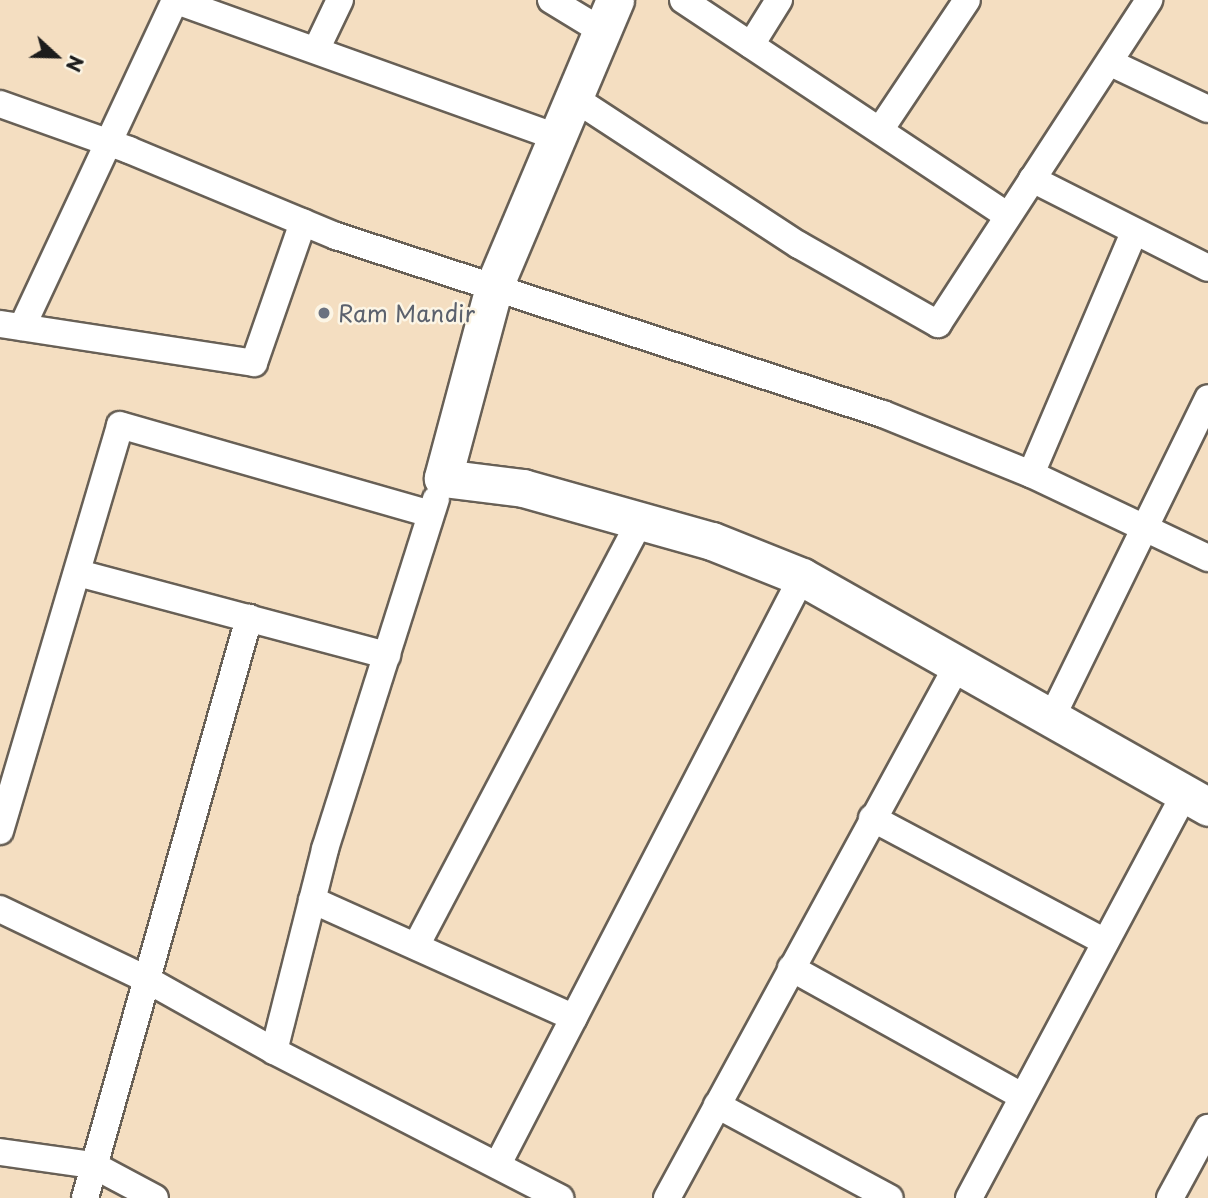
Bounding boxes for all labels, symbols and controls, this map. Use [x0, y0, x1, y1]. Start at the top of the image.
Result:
north arrow [21, 21, 91, 91]
text: N [60, 52, 91, 76]
place label: Ram Mandir [338, 299, 477, 327]
marker: Ram Mandir [316, 305, 332, 321]

